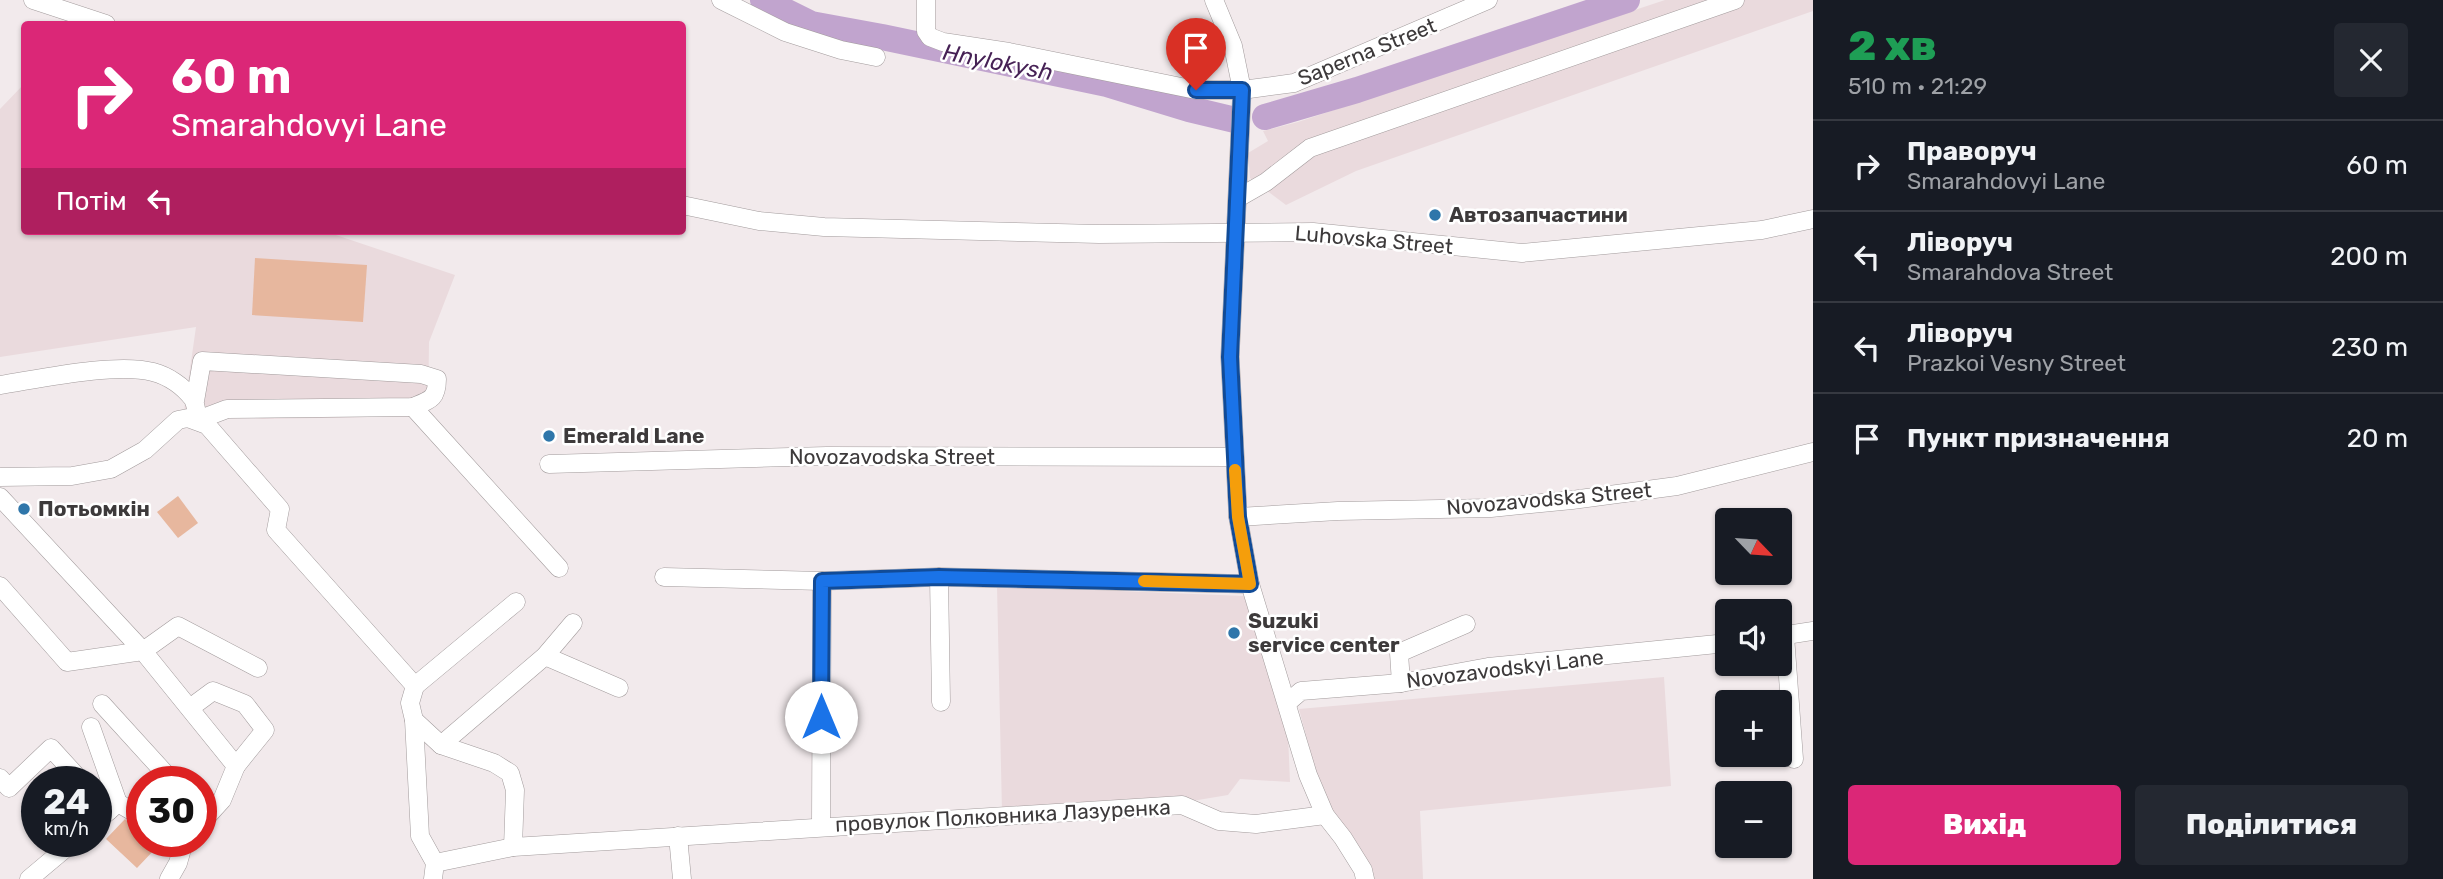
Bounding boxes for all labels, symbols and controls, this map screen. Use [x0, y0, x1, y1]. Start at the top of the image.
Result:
street label: Saperna Street [1294, 12, 1440, 91]
pin [1166, 18, 1226, 90]
text: 2 хв [1848, 21, 1937, 71]
button: close [2334, 23, 2408, 97]
icon: arrive [1177, 29, 1215, 67]
water label: Hnylokysh [941, 38, 1055, 86]
text: 60 m [171, 47, 292, 105]
icon: right [56, 49, 147, 140]
text: 510 m · 21:29 [1848, 72, 1987, 100]
text: Smarahdovyi Lane [171, 106, 447, 144]
text: Праворуч [1907, 136, 2037, 167]
icon: right [1848, 147, 1886, 185]
text: 60 m [2346, 150, 2408, 181]
text: Smarahdovyi Lane [1907, 167, 2105, 195]
icon: left [141, 182, 179, 220]
text: Потім [56, 186, 127, 217]
place label: Автозапчастини [1449, 202, 1628, 227]
marker: Автозапчастини [1427, 207, 1443, 223]
street label: Luhovska Street [1294, 220, 1454, 259]
text: Ліворуч [1907, 227, 2013, 258]
icon: left [1848, 238, 1886, 276]
text: 200 m [2330, 241, 2408, 272]
text: Smarahdova Street [1907, 258, 2113, 286]
text: Ліворуч [1907, 318, 2013, 349]
icon: left [1848, 329, 1886, 367]
text: 230 m [2331, 332, 2408, 363]
text: Prazkoi Vesny Street [1907, 349, 2126, 377]
icon: arrive [1848, 420, 1886, 458]
place label: Emerald Lane [563, 423, 705, 448]
text: Пункт призначення [1907, 423, 2170, 454]
text: 20 m [2347, 423, 2408, 454]
marker: Emerald Lane [541, 428, 557, 444]
street label: Novozavodska Street [789, 444, 995, 469]
street label: Novozavodska Street [1445, 477, 1653, 520]
place label: Потьомкін [38, 496, 150, 521]
marker: Потьомкін [16, 501, 32, 517]
north arrow [1715, 508, 1792, 584]
map controls [1715, 508, 1792, 858]
button: sound [1715, 599, 1792, 676]
place label: Suzuki service center [1248, 608, 1400, 657]
marker: Suzuki service center [1226, 625, 1242, 641]
street label: Novozavodskyi Lane [1405, 644, 1605, 693]
position arrow [784, 680, 858, 754]
button: + [1715, 690, 1792, 767]
speed limit sign: 30 [126, 766, 217, 857]
text: 24 [43, 781, 90, 823]
button: − [1715, 781, 1792, 858]
button: Вихід [1848, 785, 2121, 865]
button: Поділитися [2135, 785, 2408, 865]
street label: провулок Полковника Лазуренка [835, 794, 1171, 837]
text: km/h [44, 818, 89, 840]

